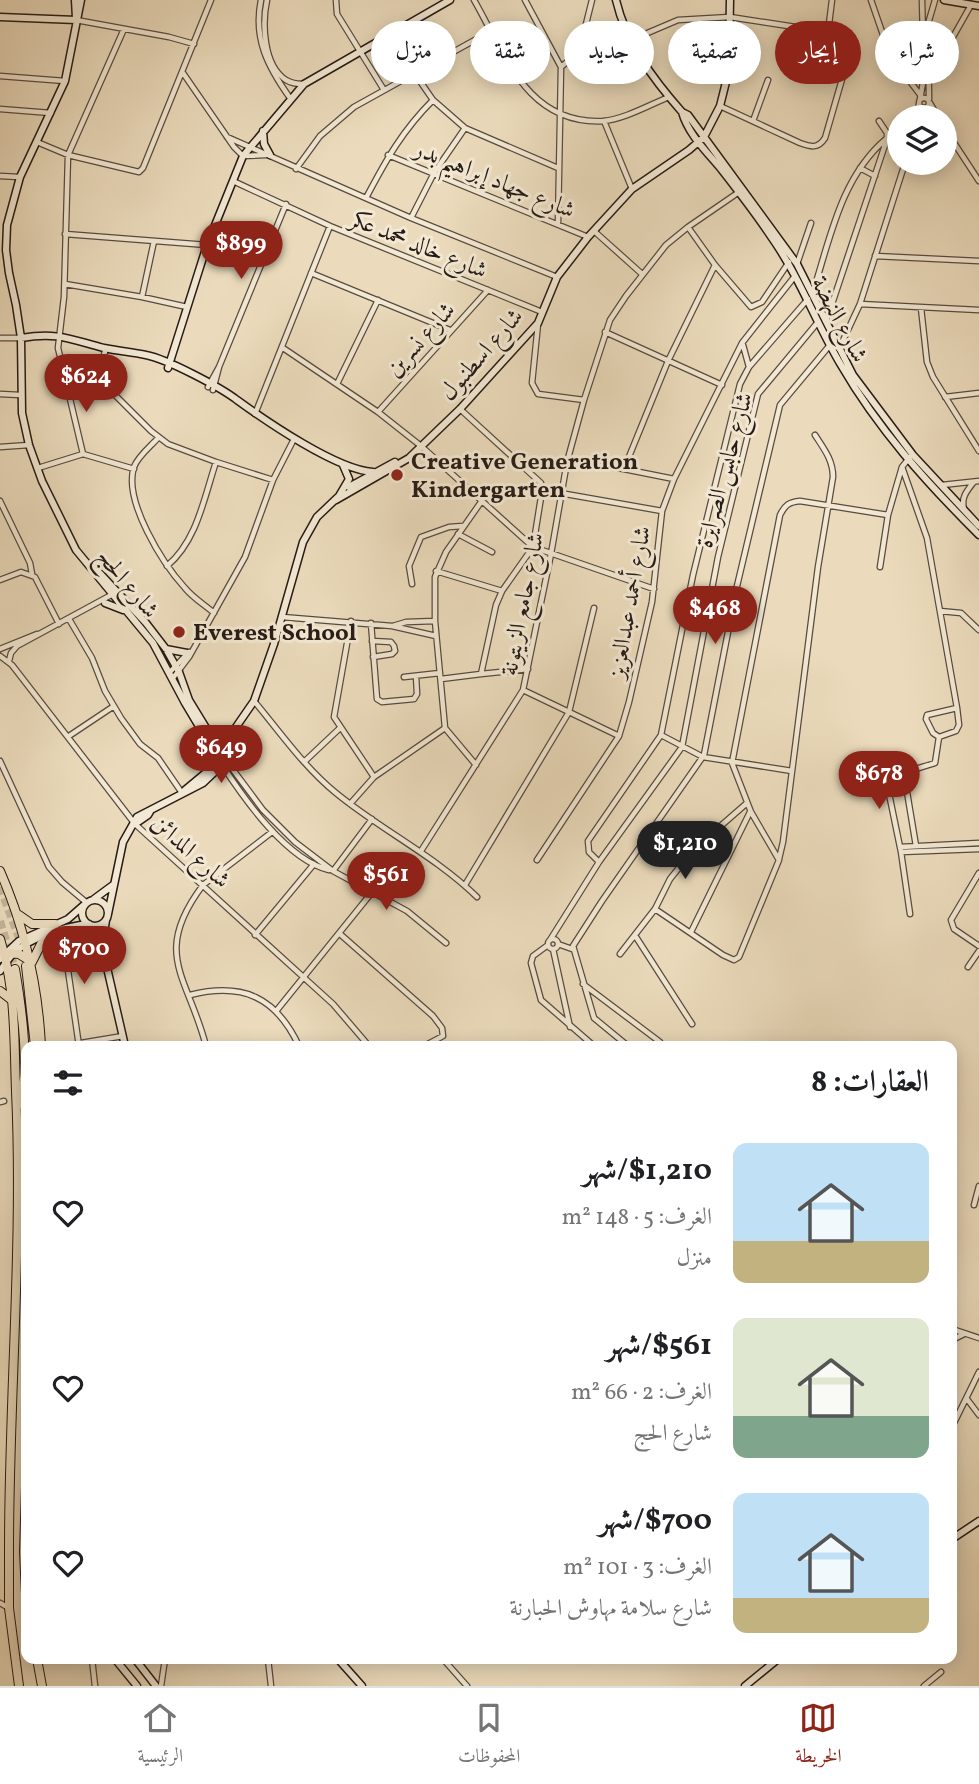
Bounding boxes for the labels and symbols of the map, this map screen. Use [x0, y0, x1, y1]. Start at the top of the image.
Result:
street label: شارع جهاد إبراهيم بدر [405, 132, 580, 233]
street label: شارع خالد محمد عكر [341, 202, 492, 290]
pin: $899 [200, 222, 282, 281]
street label: شارع النهضة [800, 271, 875, 370]
street label: شارع نسرين [378, 295, 465, 386]
street label: شارع اسطنبول [433, 302, 533, 410]
pin: $624 [45, 354, 127, 414]
street label: شارع حابس الصرايرة [689, 389, 764, 552]
place label: Creative Generation Kindergarten [411, 446, 638, 508]
marker: Creative Generation Kindergarten [389, 467, 405, 483]
street label: شارع أحمد عبدالعزيز [598, 523, 662, 684]
street label: شارع جامع الزيتونة [493, 530, 557, 679]
street label: شارع الحج [86, 542, 166, 628]
pin: $468 [674, 586, 756, 646]
place label: Everest School [193, 617, 357, 651]
marker: Everest School [171, 624, 187, 640]
pin: $649 [180, 726, 262, 785]
pin: $678 [838, 752, 920, 811]
street label: شارع المدائن [142, 808, 237, 898]
pin: $1,210 [628, 822, 742, 881]
pin: $561 [345, 852, 427, 912]
pin: $700 [43, 926, 125, 986]

